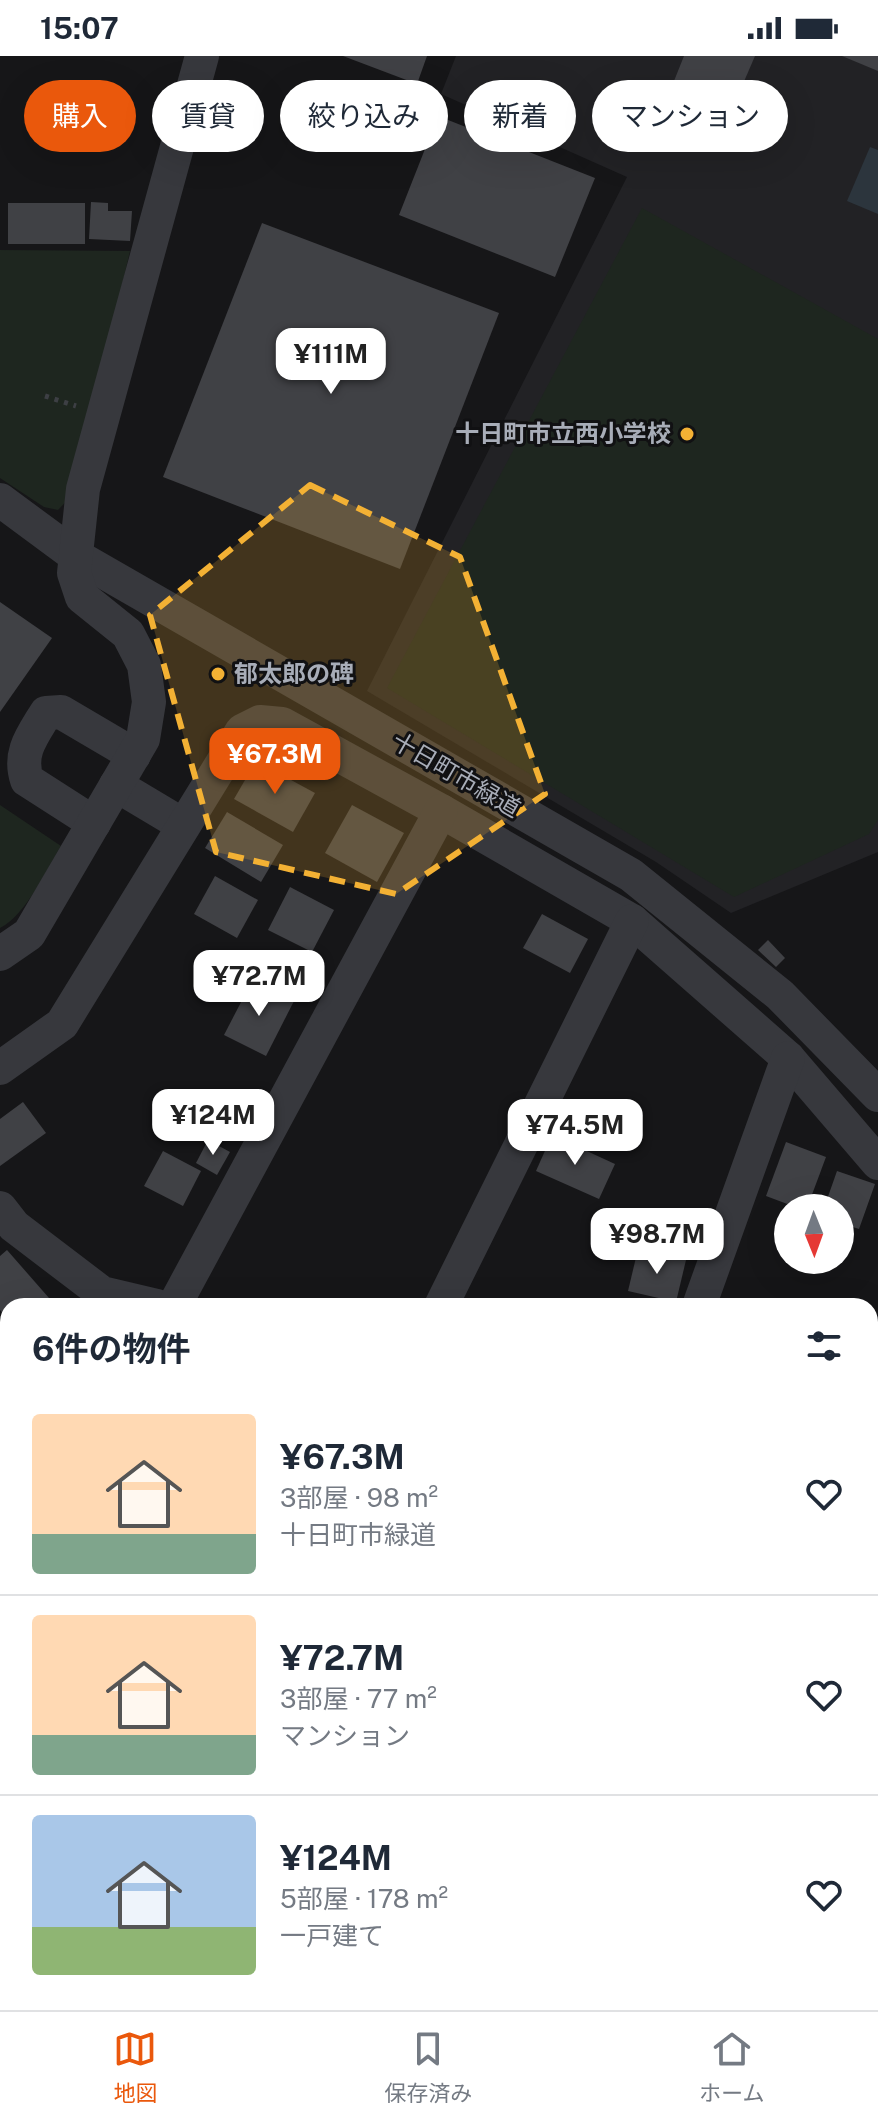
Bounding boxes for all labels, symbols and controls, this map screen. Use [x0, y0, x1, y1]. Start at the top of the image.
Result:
text: 15:07 [40, 10, 119, 46]
chip: 購入 [24, 80, 136, 152]
chip: 賃貸 [152, 80, 264, 152]
chip: 絞り込み [280, 80, 448, 152]
chip: 新着 [464, 80, 576, 152]
chip: マンション [592, 80, 788, 152]
pin: ¥111M [275, 328, 387, 396]
text: ¥111M [294, 338, 368, 369]
place label: 十日町市立西小学校 [455, 419, 671, 447]
marker: 十日町市立西小学校 [678, 425, 696, 443]
place label: 郁太郎の碑 [234, 659, 354, 687]
marker: 郁太郎の碑 [209, 665, 227, 683]
street label: 十日町市緑道 [387, 726, 526, 822]
pin: ¥67.3M [210, 728, 340, 796]
text: ¥67.3M [227, 738, 323, 769]
pin: ¥72.7M [194, 950, 324, 1018]
text: ¥72.7M [211, 960, 307, 991]
pin: ¥124M [157, 1089, 269, 1157]
text: ¥124M [170, 1099, 256, 1130]
pin: ¥74.5M [510, 1099, 640, 1167]
text: ¥74.5M [526, 1109, 624, 1140]
north arrow [774, 1194, 854, 1274]
map controls [774, 1194, 854, 1274]
pin: ¥98.7M [592, 1208, 722, 1276]
text: ¥98.7M [609, 1218, 705, 1249]
icon: filters [802, 1324, 846, 1368]
text: 6件の物件 [32, 1329, 190, 1369]
text: ¥67.3M [280, 1437, 405, 1477]
icon: home [96, 1446, 192, 1542]
icon: heart [802, 1472, 846, 1516]
text: 3部屋 · 98 m² [280, 1482, 438, 1513]
text: 十日町市緑道 [280, 1519, 436, 1550]
text: ¥72.7M [280, 1638, 404, 1678]
icon: home [96, 1647, 192, 1743]
icon: heart [802, 1673, 846, 1717]
text: 3部屋 · 77 m² [280, 1683, 437, 1714]
text: マンション [280, 1720, 410, 1751]
text: ¥124M [280, 1838, 392, 1878]
icon: home [96, 1847, 192, 1943]
icon: heart [802, 1873, 846, 1917]
text: 5部屋 · 178 m² [280, 1883, 448, 1914]
text: 一戸建て [280, 1920, 384, 1951]
tab: 地図 [113, 2027, 157, 2107]
tab: 保存済み [384, 2027, 472, 2107]
tab: ホーム [699, 2027, 765, 2107]

